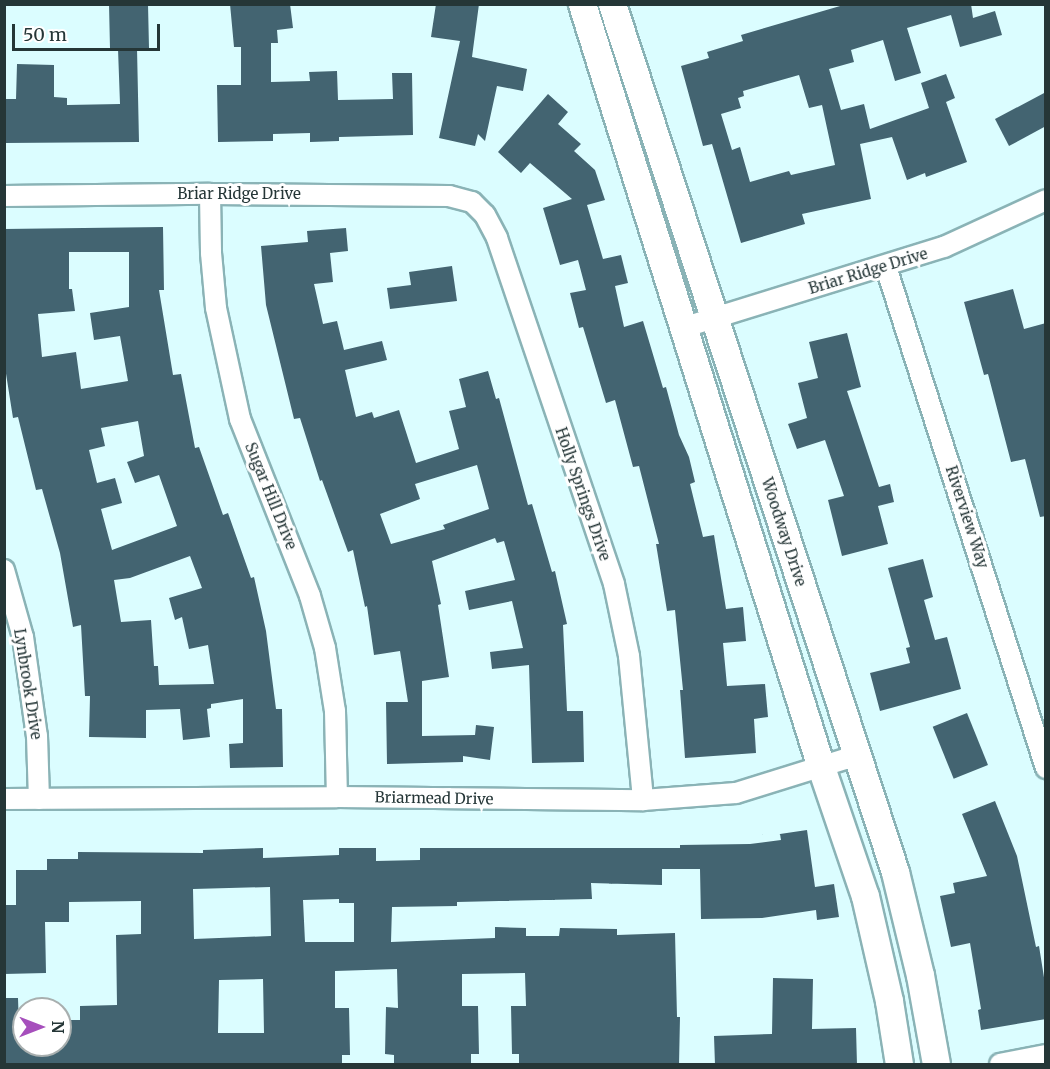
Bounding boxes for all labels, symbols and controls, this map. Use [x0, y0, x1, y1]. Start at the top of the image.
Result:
scale bar [15, 12, 164, 50]
text: 50 m [23, 23, 67, 46]
street label: Briar Ridge Drive [177, 185, 301, 203]
street label: Briar Ridge Drive [806, 244, 930, 298]
street label: Holly Springs Drive [552, 425, 614, 563]
street label: Sugar Hill Drive [241, 440, 301, 552]
street label: Riverview Way [942, 463, 992, 571]
street label: Woodway Drive [758, 475, 810, 589]
street label: Lynbrook Drive [10, 627, 46, 741]
street label: Briarmead Drive [374, 788, 494, 808]
north arrow [12, 997, 72, 1057]
text: N [48, 1021, 68, 1033]

